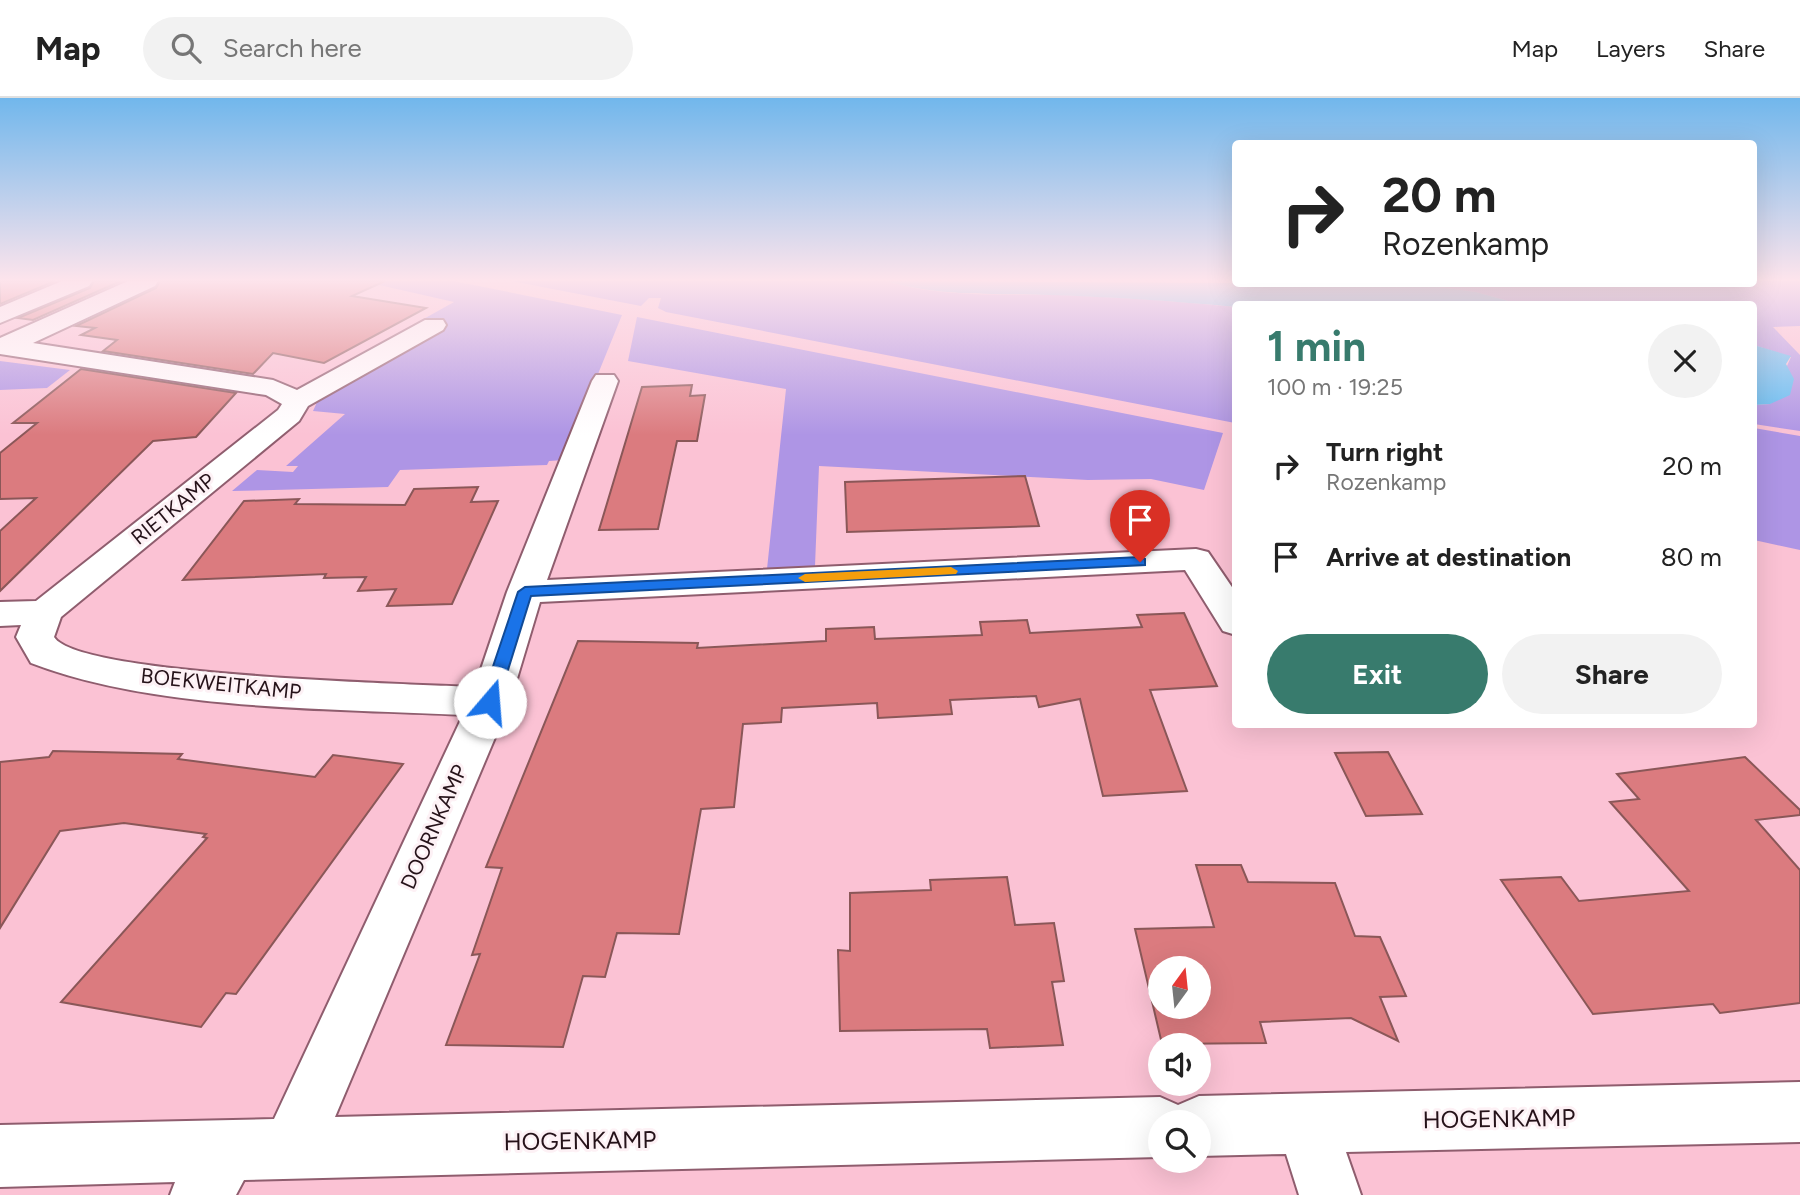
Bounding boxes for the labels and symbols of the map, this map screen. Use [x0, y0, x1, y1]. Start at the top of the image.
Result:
street label: RIETKAMP [126, 467, 219, 550]
pin [1110, 490, 1170, 562]
street label: BOEKWEITKAMP [140, 663, 303, 704]
position arrow [453, 665, 527, 739]
street label: DOORNKAMP [395, 761, 472, 893]
north arrow [1148, 956, 1211, 1018]
street label: HOGENKAMP [1422, 1103, 1576, 1134]
street label: HOGENKAMP [503, 1125, 657, 1156]

